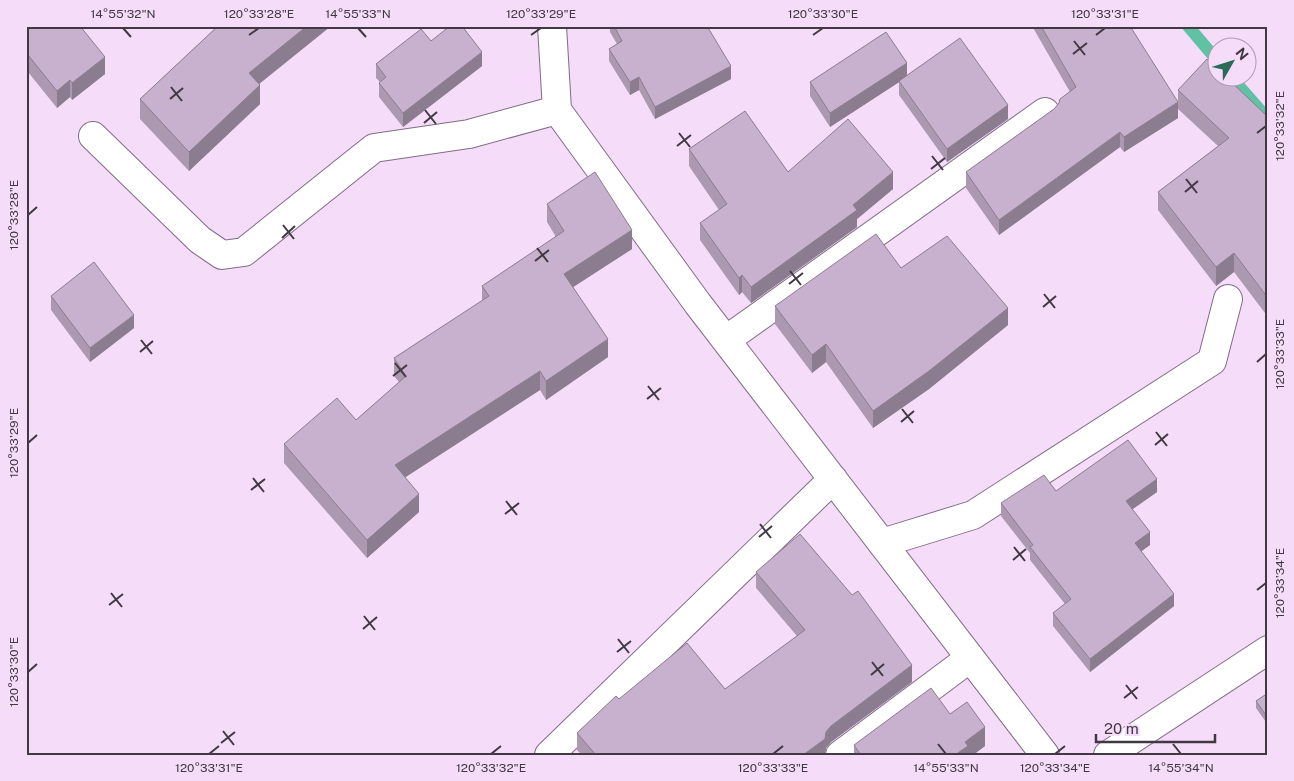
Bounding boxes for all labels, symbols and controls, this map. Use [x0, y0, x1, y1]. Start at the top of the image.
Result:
text: 14°55'32"N [90, 7, 156, 21]
text: 120°33'28"E [224, 7, 294, 21]
text: 14°55'33"N [325, 7, 391, 21]
text: 120°33'29"E [506, 7, 576, 21]
text: 120°33'30"E [788, 7, 858, 21]
text: 120°33'31"E [1071, 7, 1139, 21]
north arrow [1206, 38, 1256, 88]
text: N [1232, 45, 1252, 63]
text: 120°33'32"E [1273, 91, 1287, 161]
text: 120°33'28"E [7, 180, 21, 250]
text: 120°33'33"E [1273, 319, 1287, 389]
text: 120°33'29"E [7, 408, 21, 478]
text: 120°33'34"E [1273, 548, 1287, 618]
text: 120°33'30"E [7, 637, 21, 707]
scale bar [1096, 711, 1215, 743]
text: 20 m [1104, 720, 1139, 737]
text: 120°33'31"E [175, 761, 243, 775]
text: 120°33'32"E [456, 761, 526, 775]
text: 120°33'33"E [738, 761, 808, 775]
text: 14°55'33"N [913, 761, 979, 775]
text: 120°33'34"E [1020, 761, 1090, 775]
text: 14°55'34"N [1148, 761, 1214, 775]

